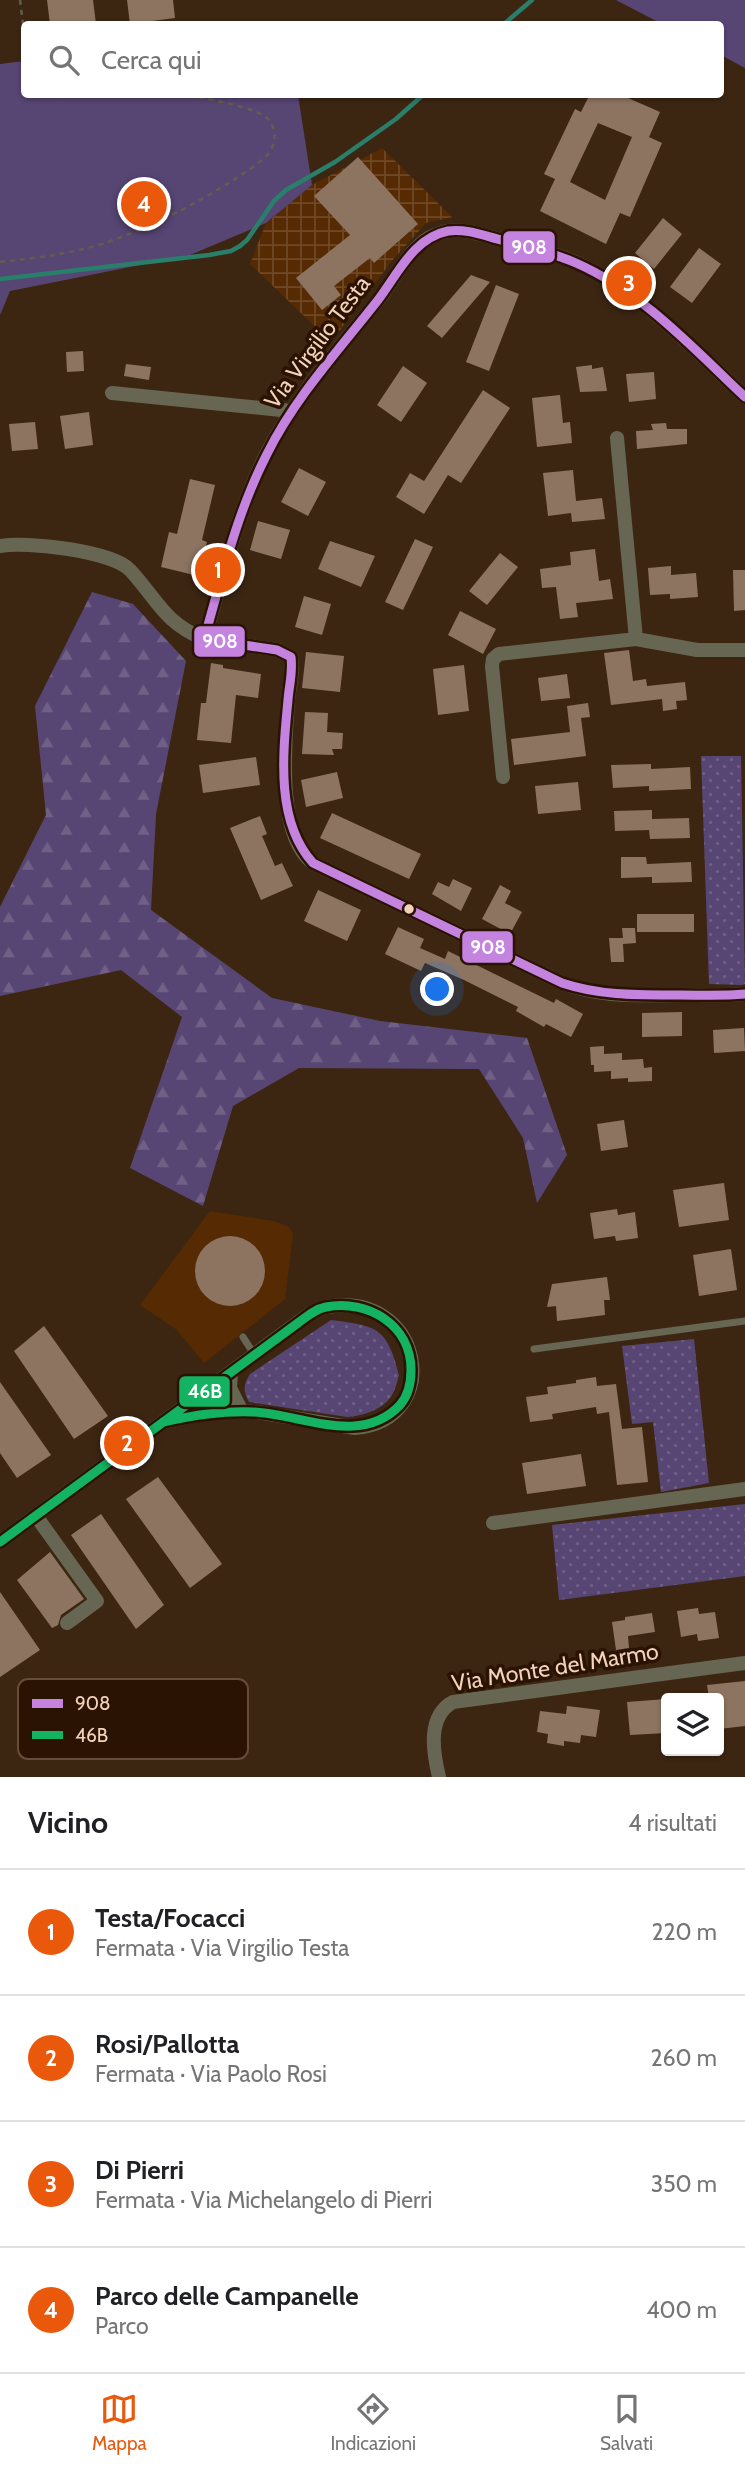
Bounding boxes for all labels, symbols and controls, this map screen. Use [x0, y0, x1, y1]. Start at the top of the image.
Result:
search box [21, 21, 724, 98]
icon: search [45, 41, 83, 79]
text: Cerca qui [101, 44, 202, 76]
pin: 4 [121, 178, 167, 230]
line badge: 908 [502, 230, 556, 264]
text: 908 [511, 236, 547, 259]
pin: 3 [606, 257, 652, 309]
street label: Via Virgilio Testa [258, 270, 376, 414]
pin: 1 [195, 544, 241, 596]
line badge: 908 [193, 625, 246, 658]
text: 908 [202, 630, 238, 653]
unlabelled marker [402, 902, 416, 916]
line badge: 908 [461, 930, 514, 964]
text: 908 [470, 936, 506, 959]
your location [420, 972, 454, 1006]
line badge: 46B [178, 1375, 231, 1408]
text: 46B [188, 1380, 222, 1403]
pin: 2 [104, 1417, 150, 1469]
street label: Via Monte del Marmo [449, 1637, 661, 1697]
legend [18, 1679, 248, 1759]
text: 908 [75, 1692, 111, 1715]
map controls [661, 1693, 724, 1756]
button: layers [661, 1693, 724, 1756]
text: 46B [75, 1724, 108, 1747]
text: Vicino [28, 1804, 108, 1841]
text: 4 risultati [628, 1809, 717, 1837]
text: Testa/Focacci [95, 1902, 245, 1934]
text: 1 [47, 1918, 55, 1946]
text: 220 m [651, 1918, 717, 1946]
text: Fermata · Via Virgilio Testa [95, 1934, 349, 1962]
text: Rosi/Pallotta [95, 2028, 239, 2060]
text: 2 [45, 2044, 57, 2072]
text: 260 m [650, 2044, 717, 2072]
text: Fermata · Via Paolo Rosi [95, 2060, 327, 2088]
text: Di Pierri [95, 2154, 184, 2186]
text: 3 [45, 2170, 57, 2198]
text: 350 m [651, 2170, 717, 2198]
text: Fermata · Via Michelangelo di Pierri [95, 2186, 432, 2214]
text: Parco delle Campanelle [95, 2280, 359, 2312]
text: 4 [44, 2296, 58, 2324]
text: 400 m [646, 2296, 717, 2324]
text: Parco [95, 2312, 149, 2340]
tab: Mappa [92, 2390, 147, 2455]
tab: Indicazioni [330, 2390, 416, 2455]
tab: Salvati [600, 2390, 653, 2455]

